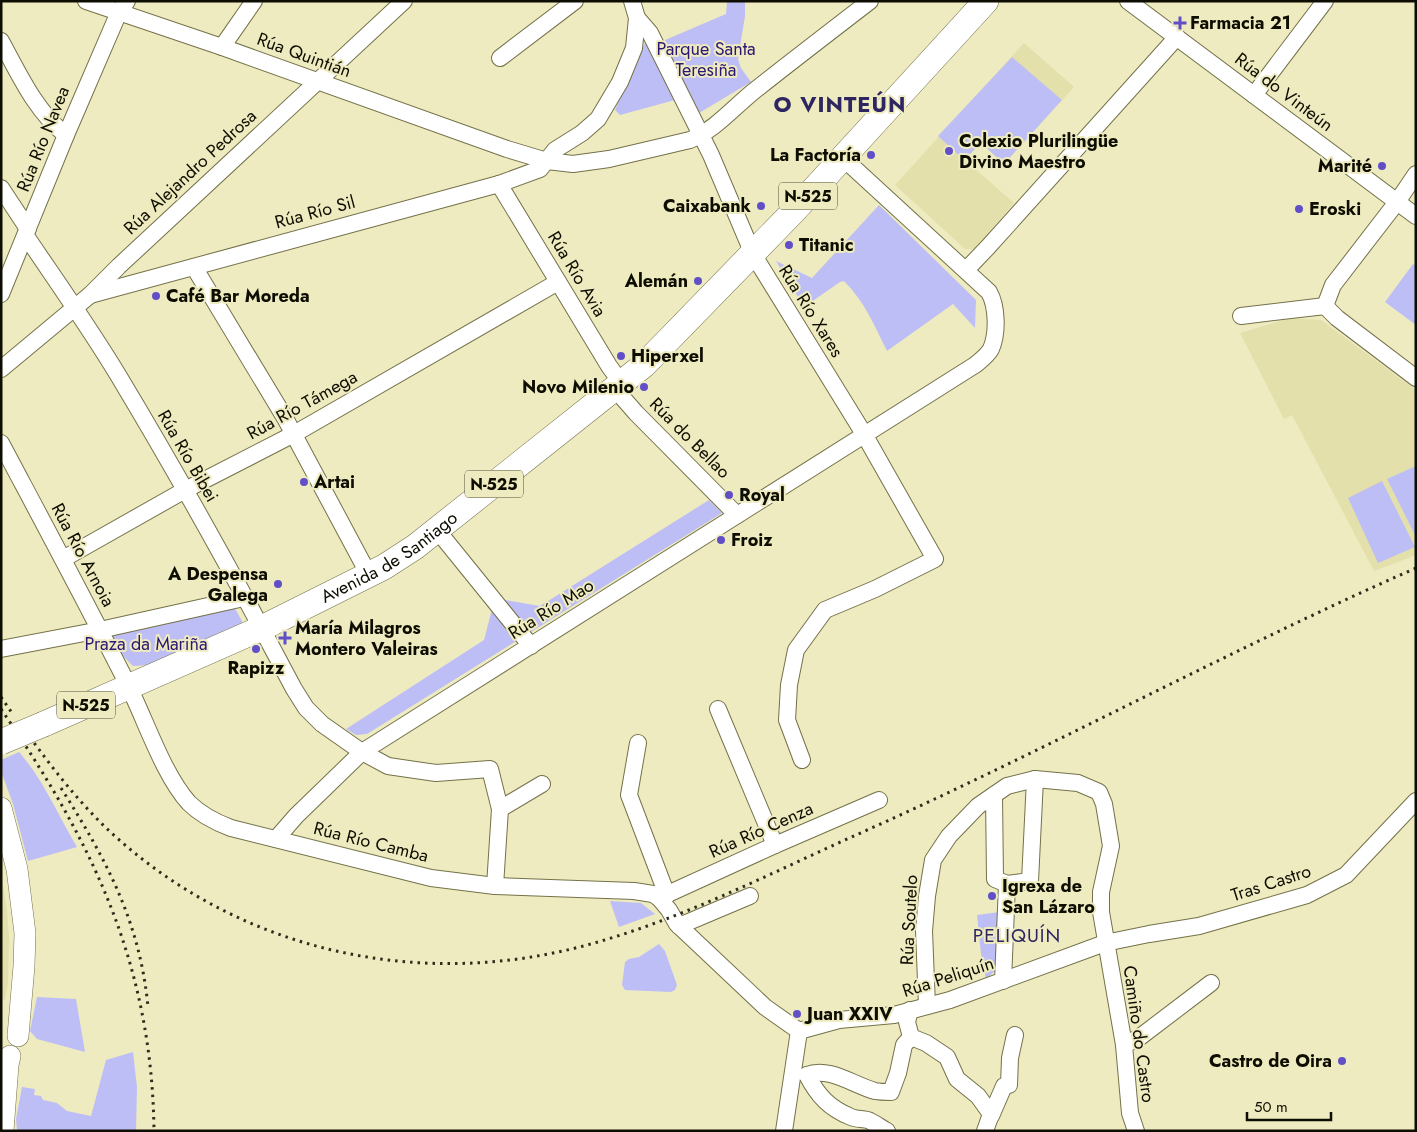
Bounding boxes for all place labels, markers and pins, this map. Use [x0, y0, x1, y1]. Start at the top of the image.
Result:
place label: Farmacia 21 [1190, 10, 1291, 36]
marker: Farmacia 21 [1174, 17, 1186, 29]
place label: Colexio Plurilingüe Divino Maestro [959, 128, 1118, 175]
place label: La Factoría [770, 142, 861, 168]
marker: Colexio Plurilingüe Divino Maestro [943, 145, 955, 157]
marker: La Factoría [865, 149, 877, 161]
place label: Marité [1318, 153, 1372, 179]
marker: Marité [1376, 160, 1388, 172]
place label: Caixabank [663, 193, 752, 219]
place label: Eroski [1309, 196, 1361, 222]
marker: Caixabank [755, 200, 767, 212]
marker: Eroski [1293, 203, 1305, 215]
place label: Titanic [799, 232, 854, 258]
marker: Titanic [783, 239, 795, 251]
place label: Alemán [624, 268, 688, 294]
marker: Alemán [692, 275, 704, 287]
place label: Café Bar Moreda [166, 283, 310, 309]
marker: Café Bar Moreda [150, 290, 162, 302]
place label: Hiperxel [631, 343, 704, 369]
marker: Hiperxel [615, 350, 627, 362]
place label: Novo Milenio [522, 374, 634, 400]
marker: Novo Milenio [638, 381, 650, 393]
place label: Artai [313, 469, 355, 495]
marker: Artai [298, 476, 310, 488]
place label: Royal [739, 482, 785, 508]
marker: Royal [723, 489, 735, 501]
place label: Froiz [731, 527, 773, 553]
marker: Froiz [715, 534, 727, 546]
place label: A Despensa Galega [167, 561, 268, 608]
marker: A Despensa Galega [272, 578, 284, 590]
place label: María Milagros Montero Valeiras [295, 615, 438, 662]
marker: María Milagros Montero Valeiras [279, 632, 291, 644]
marker: Rapizz [250, 643, 262, 655]
place label: Rapizz [228, 655, 285, 681]
place label: Igrexa de San Lázaro [1002, 873, 1095, 920]
marker: Igrexa de San Lázaro [986, 890, 998, 902]
place label: Juan XXIV [804, 1001, 893, 1027]
marker: Juan XXIV [791, 1008, 803, 1020]
place label: Castro de Oira [1209, 1048, 1332, 1074]
marker: Castro de Oira [1336, 1055, 1348, 1067]

